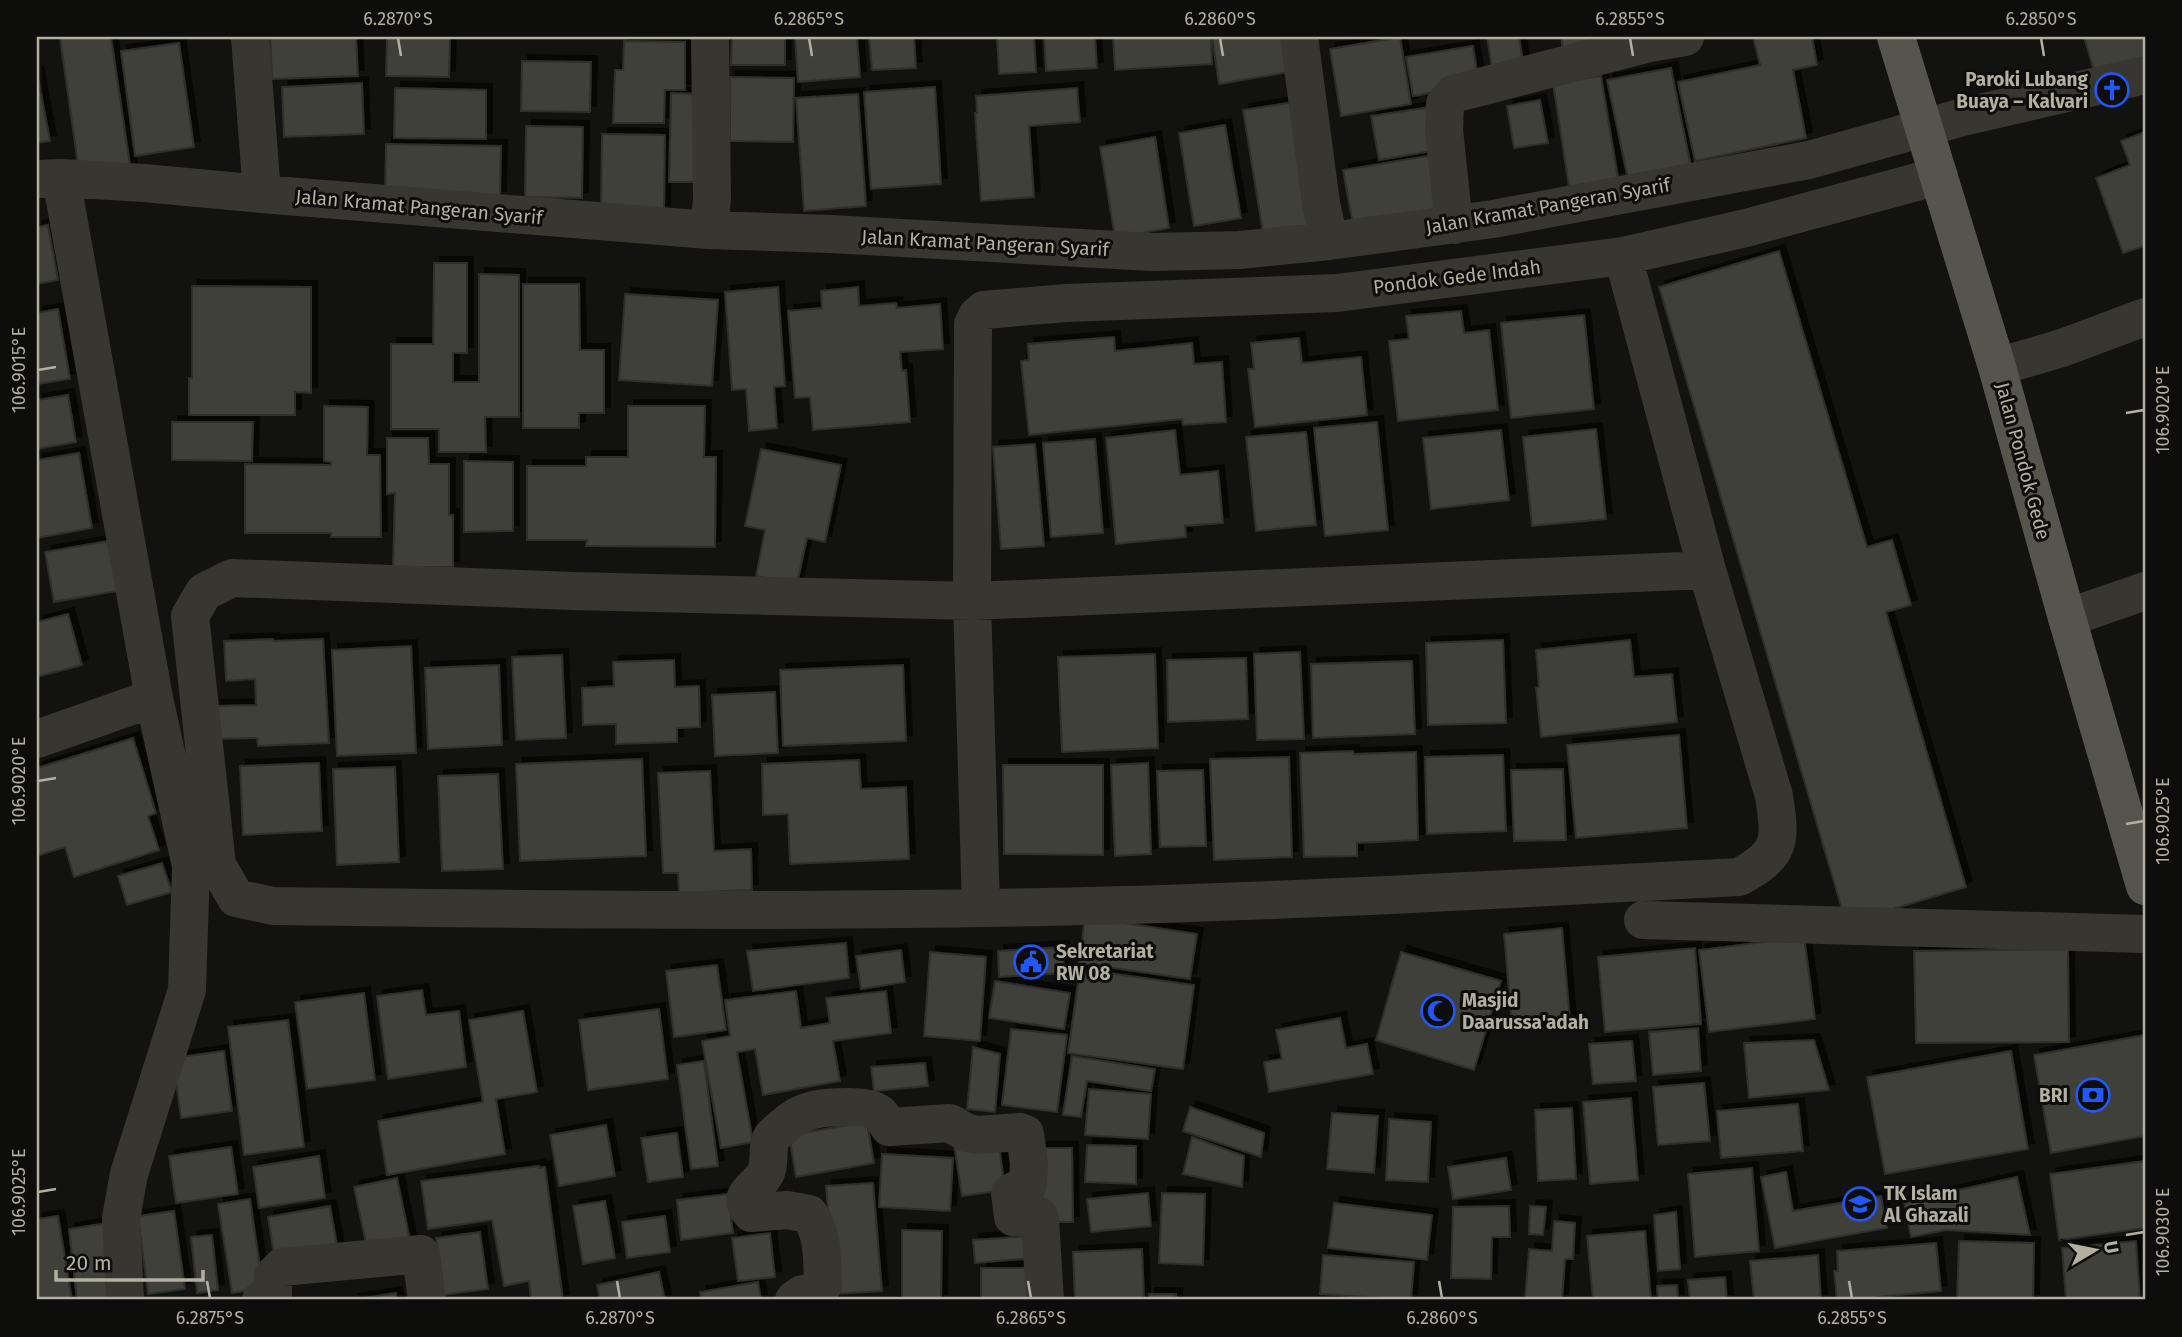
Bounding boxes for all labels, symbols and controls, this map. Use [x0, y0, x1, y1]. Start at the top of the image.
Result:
text: 6.2870°S [363, 8, 433, 30]
text: 6.2865°S [774, 8, 844, 30]
text: 6.2860°S [1184, 8, 1256, 30]
text: 6.2855°S [1595, 8, 1665, 30]
text: 6.2850°S [2005, 8, 2077, 30]
place label: Paroki Lubang Buaya – Kalvari [1956, 68, 2089, 113]
church icon: Paroki Lubang Buaya – Kalvari [2093, 71, 2131, 109]
street label: Jalan Kramat Pangeran Syarif [1424, 173, 1674, 239]
street label: Jalan Kramat Pangeran Syarif [295, 185, 545, 229]
street label: Jalan Kramat Pangeran Syarif [861, 225, 1111, 261]
street label: Pondok Gede Indah [1372, 255, 1542, 299]
text: 106.9015°E [8, 327, 30, 413]
text: 106.9020°E [2152, 366, 2174, 454]
street label: Jalan Pondok Gede [1991, 380, 2055, 542]
text: 106.9020°E [8, 737, 30, 825]
text: 106.9025°E [2152, 777, 2174, 865]
place label: Sekretariat RW 08 [1056, 940, 1154, 985]
public building icon: Sekretariat RW 08 [1012, 943, 1050, 981]
place label: Masjid Daarussa'adah [1462, 989, 1589, 1034]
mosque icon: Masjid Daarussa'adah [1419, 992, 1457, 1030]
bank icon: BRI [2074, 1076, 2112, 1114]
place label: BRI [2039, 1084, 2068, 1107]
text: 106.9025°E [8, 1148, 30, 1236]
place label: TK Islam Al Ghazali [1883, 1182, 1969, 1227]
school or university icon: TK Islam Al Ghazali [1841, 1185, 1879, 1223]
text: 106.9030°E [2152, 1188, 2174, 1276]
north arrow [2060, 1214, 2130, 1284]
scale bar [56, 1239, 203, 1283]
text: U [2099, 1239, 2124, 1255]
text: 20 m [66, 1250, 112, 1276]
text: 6.2875°S [176, 1307, 244, 1329]
text: 6.2870°S [585, 1307, 655, 1329]
text: 6.2865°S [996, 1307, 1066, 1329]
text: 6.2860°S [1406, 1307, 1478, 1329]
text: 6.2855°S [1817, 1307, 1887, 1329]

